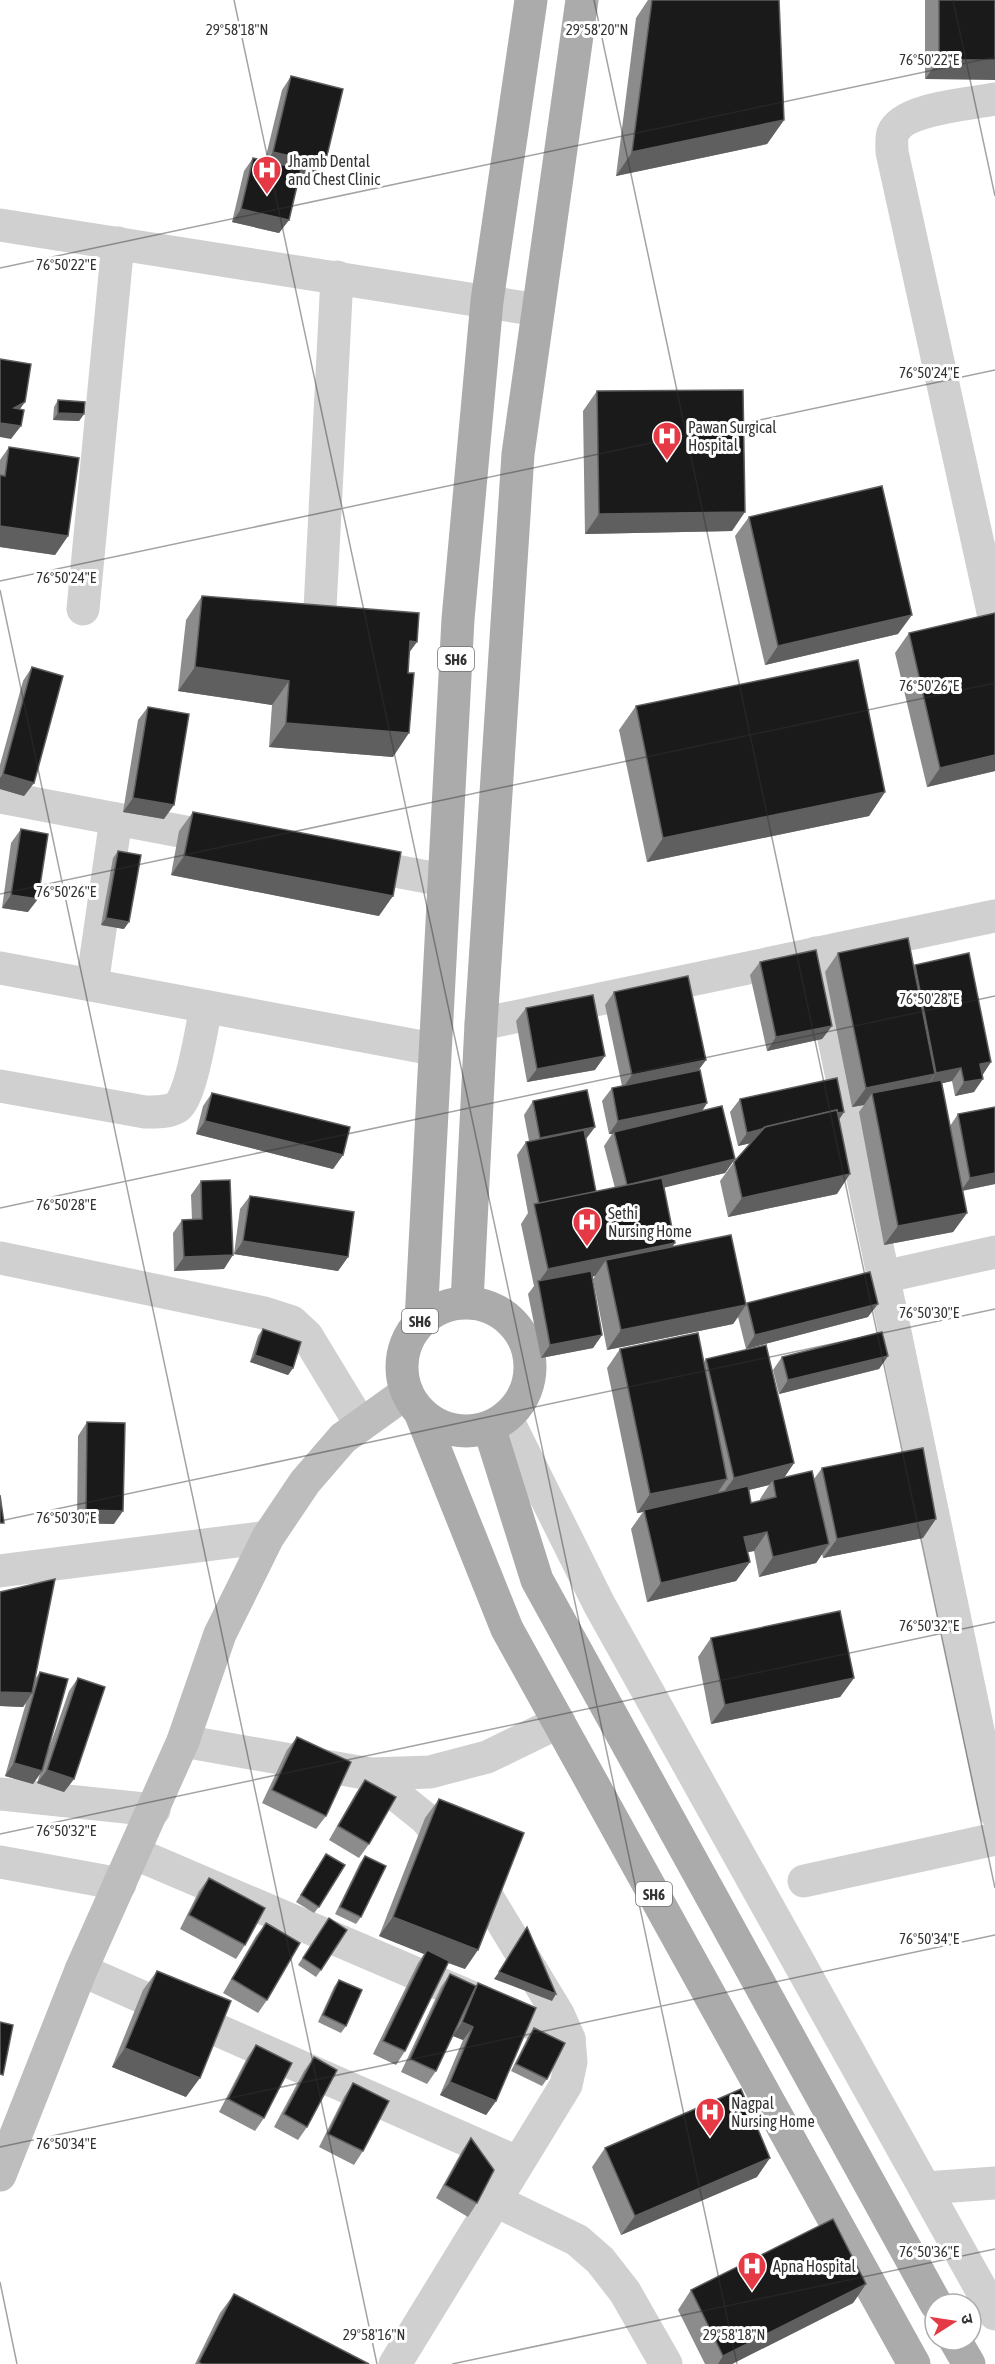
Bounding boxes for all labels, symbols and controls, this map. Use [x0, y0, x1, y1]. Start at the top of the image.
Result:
text: 29°58'18"N [206, 21, 268, 38]
text: 29°58'20"N [566, 21, 628, 38]
text: 76°50'22"E [899, 51, 960, 68]
place label: Jhamb Dental and Chest Clinic [288, 152, 380, 188]
hospital icon: Jhamb Dental and Chest Clinic [251, 154, 283, 196]
text: 76°50'22"E [36, 256, 97, 273]
text: 76°50'24"E [899, 364, 960, 381]
place label: Pawan Surgical Hospital [688, 418, 777, 455]
hospital icon: Pawan Surgical Hospital [651, 420, 683, 462]
text: 76°50'24"E [36, 569, 97, 586]
road number: SH6 [438, 647, 474, 671]
text: 76°50'26"E [899, 677, 960, 694]
text: 76°50'26"E [36, 883, 97, 900]
text: 76°50'28"E [899, 990, 960, 1007]
text: 76°50'28"E [36, 1196, 97, 1213]
place label: Sethi Nursing Home [608, 1204, 692, 1241]
hospital icon: Sethi Nursing Home [571, 1206, 603, 1248]
text: 76°50'30"E [899, 1304, 960, 1321]
road number: SH6 [402, 1309, 438, 1333]
text: 76°50'30"E [36, 1509, 97, 1526]
text: 76°50'32"E [899, 1617, 960, 1634]
text: 76°50'32"E [36, 1822, 97, 1839]
road number: SH6 [636, 1882, 672, 1906]
text: 76°50'34"E [899, 1930, 960, 1947]
place label: Nagpal Nursing Home [731, 2094, 815, 2131]
hospital icon: Nagpal Nursing Home [694, 2096, 726, 2138]
text: 76°50'34"E [36, 2135, 97, 2152]
text: 76°50'36"E [899, 2243, 960, 2260]
hospital icon: Apna Hospital [736, 2250, 768, 2292]
place label: Apna Hospital [773, 2257, 857, 2276]
north arrow [923, 2292, 983, 2352]
text: उ [958, 2312, 978, 2326]
text: 29°58'16"N [343, 2326, 405, 2343]
text: 29°58'18"N [703, 2326, 765, 2343]

